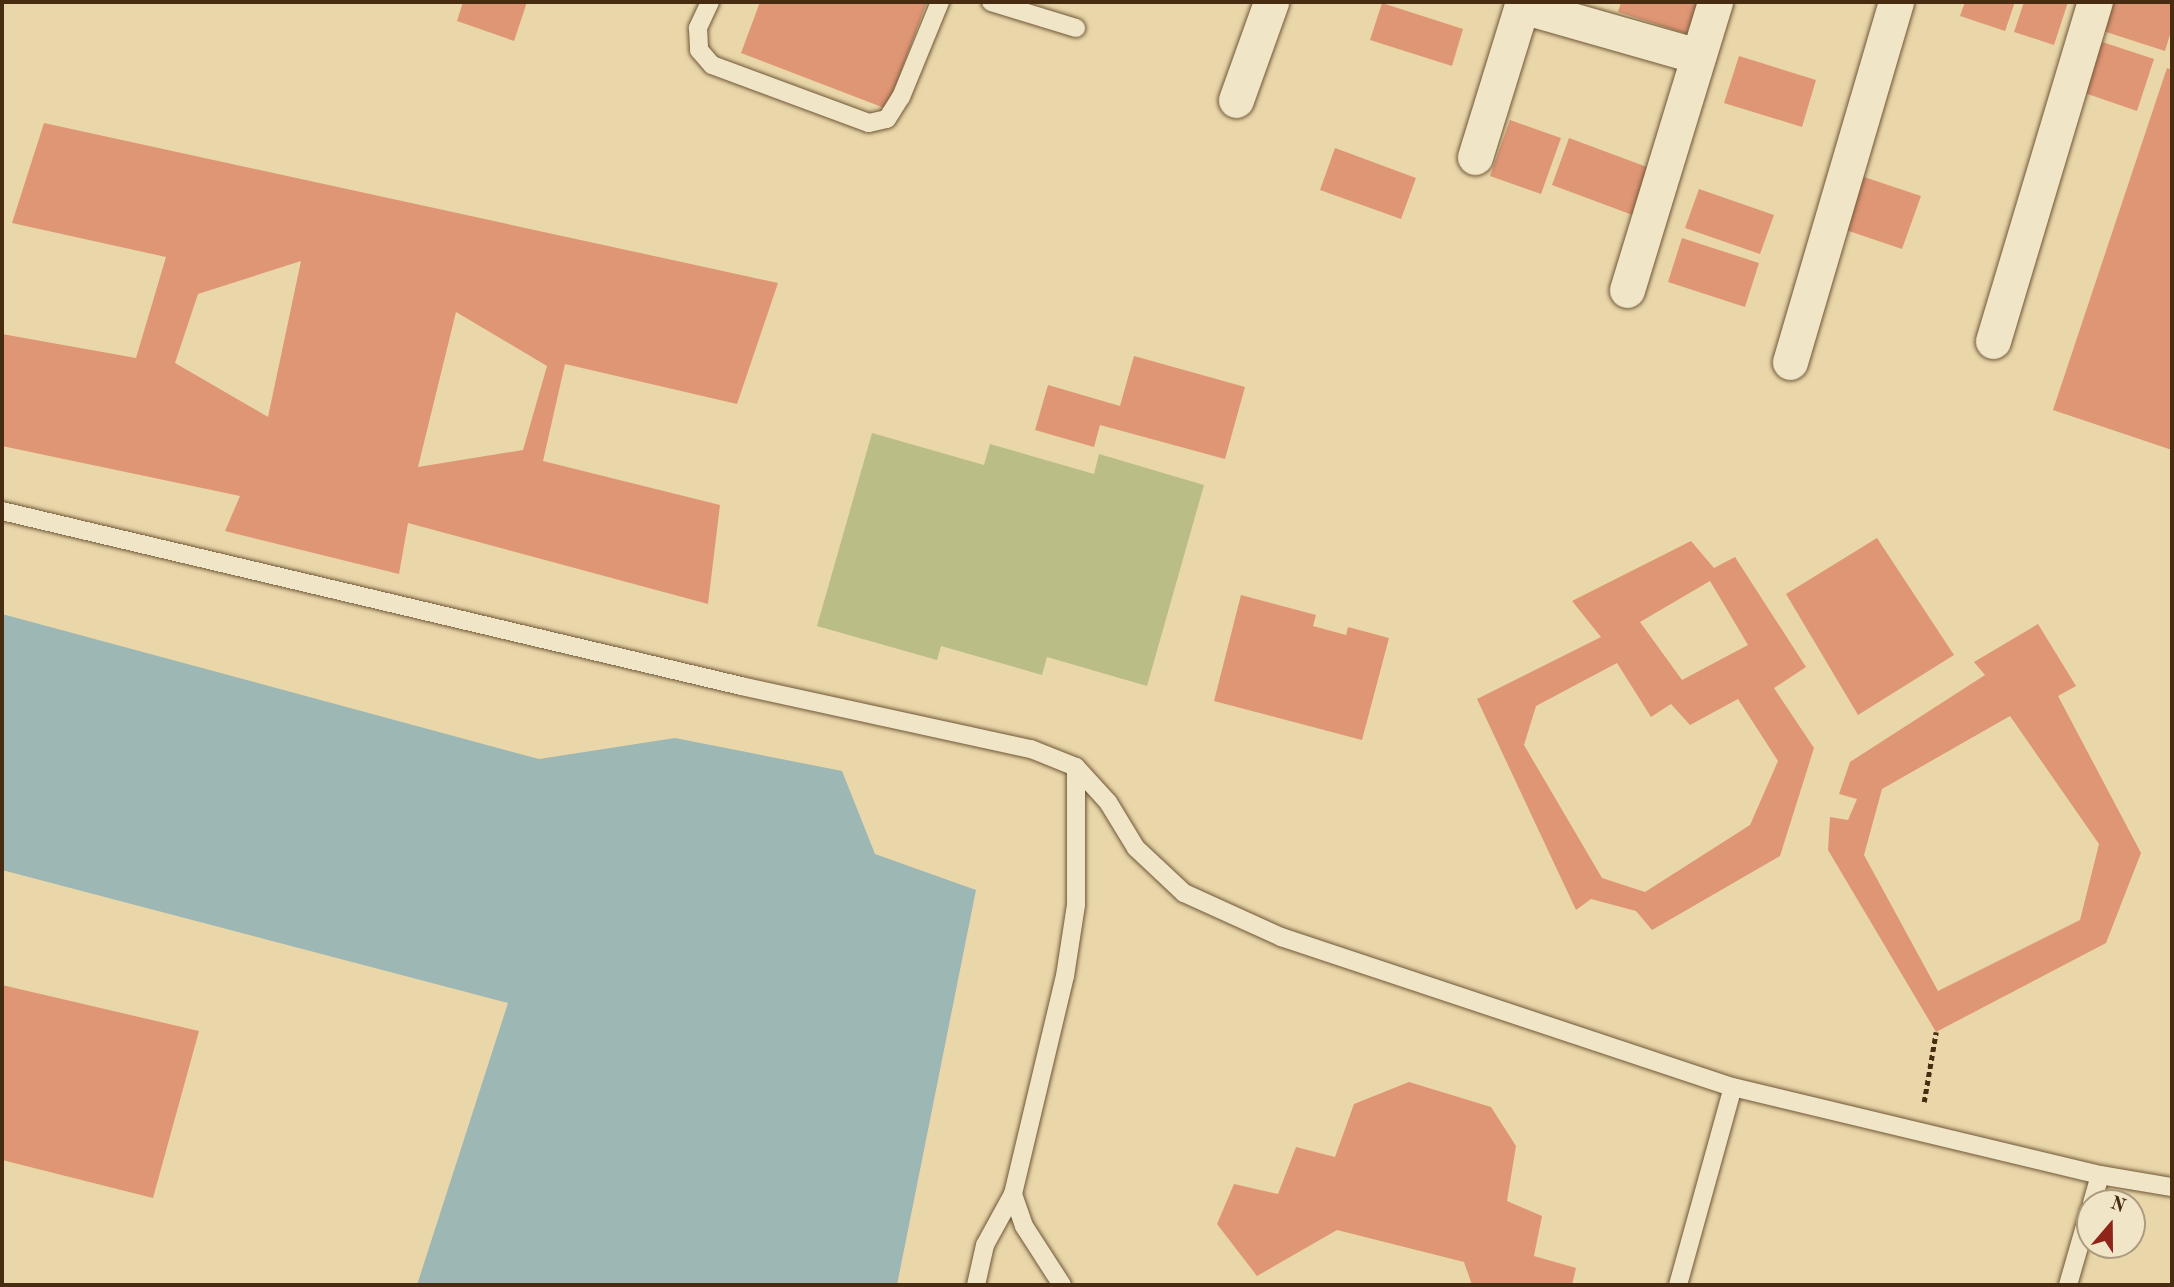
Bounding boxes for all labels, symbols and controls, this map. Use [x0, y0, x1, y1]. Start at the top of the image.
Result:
north arrow [2076, 1189, 2146, 1259]
text: N [2108, 1194, 2128, 1217]

